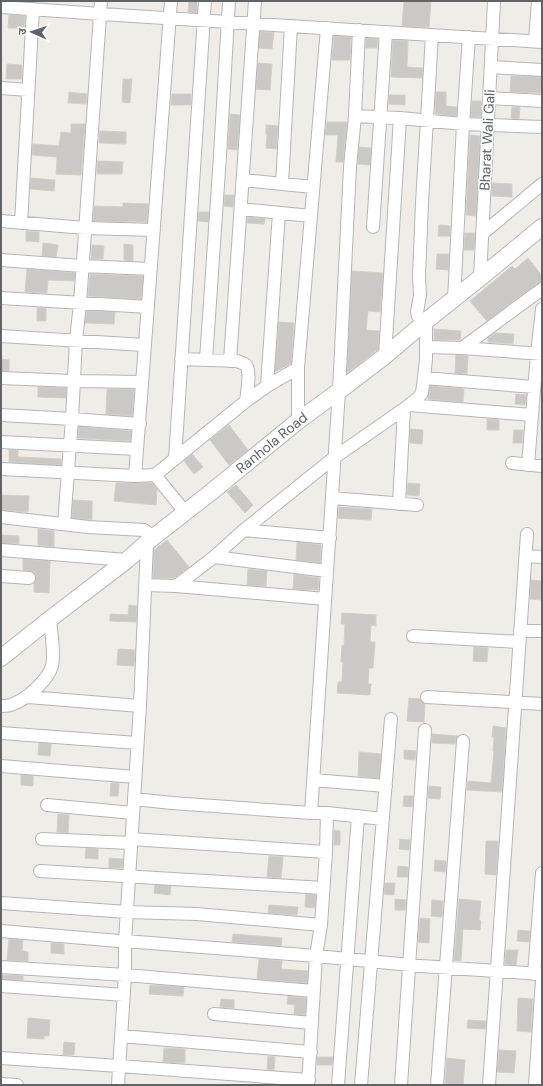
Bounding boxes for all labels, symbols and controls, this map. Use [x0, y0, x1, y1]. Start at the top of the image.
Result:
north arrow [12, 12, 52, 52]
text: उ [15, 27, 29, 35]
street label: Bharat Wali Gali [475, 89, 499, 191]
street label: Ranhola Road [232, 408, 311, 477]

